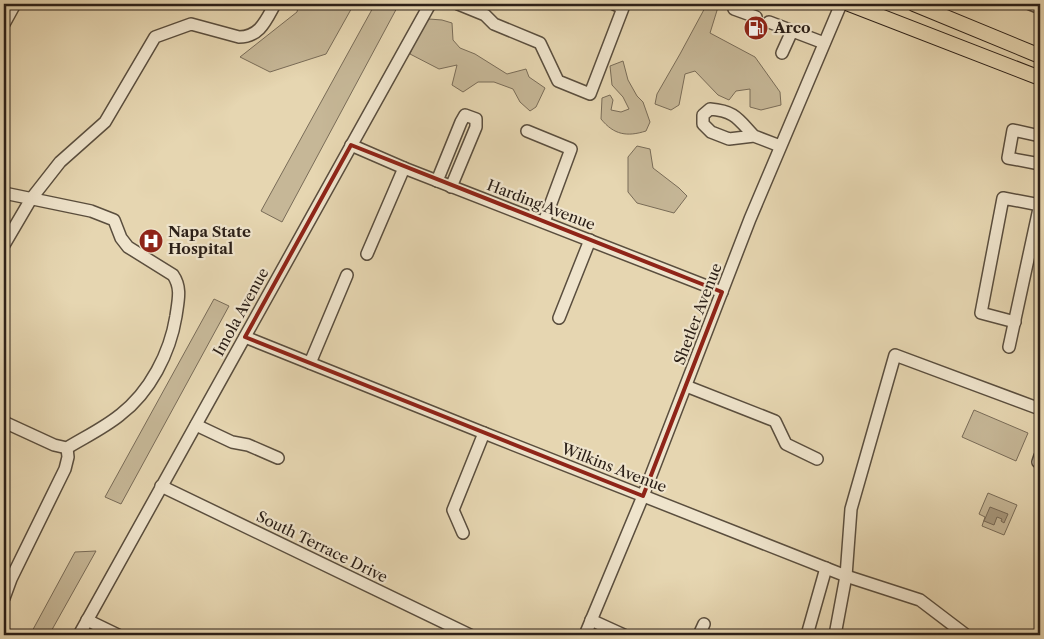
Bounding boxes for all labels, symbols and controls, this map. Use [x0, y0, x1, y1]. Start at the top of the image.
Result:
fuel station icon: Arco [743, 15, 769, 41]
place label: Arco [773, 18, 811, 37]
street label: Harding Avenue [484, 175, 598, 234]
place label: Napa State Hospital [168, 222, 251, 258]
hospital icon: Napa State Hospital [138, 228, 164, 254]
street label: Shetler Avenue [669, 260, 726, 367]
street label: Imola Avenue [209, 264, 273, 359]
street label: Wilkins Avenue [558, 438, 670, 496]
street label: South Terrace Drive [254, 507, 391, 587]

